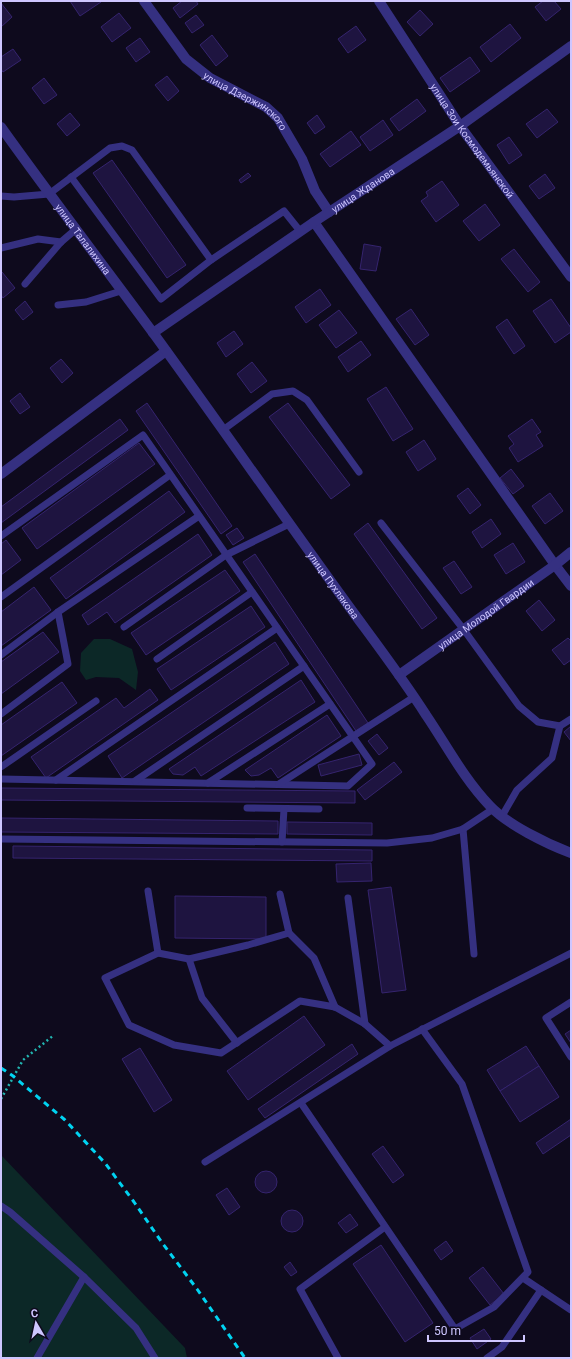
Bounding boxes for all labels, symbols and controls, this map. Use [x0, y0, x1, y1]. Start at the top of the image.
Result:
street label: улица Дзержинского [201, 70, 289, 132]
street label: улица Зои Космодемьянской [428, 82, 516, 200]
street label: улица Жданова [330, 166, 397, 215]
street label: улица Талалихина [53, 202, 113, 277]
street label: улица Пухлякова [305, 550, 361, 621]
street label: улица Молодой Гвардии [436, 577, 536, 652]
north arrow [16, 1303, 56, 1343]
text: С [30, 1307, 39, 1321]
scale bar [428, 1317, 524, 1343]
text: 50 m [434, 1324, 461, 1338]

